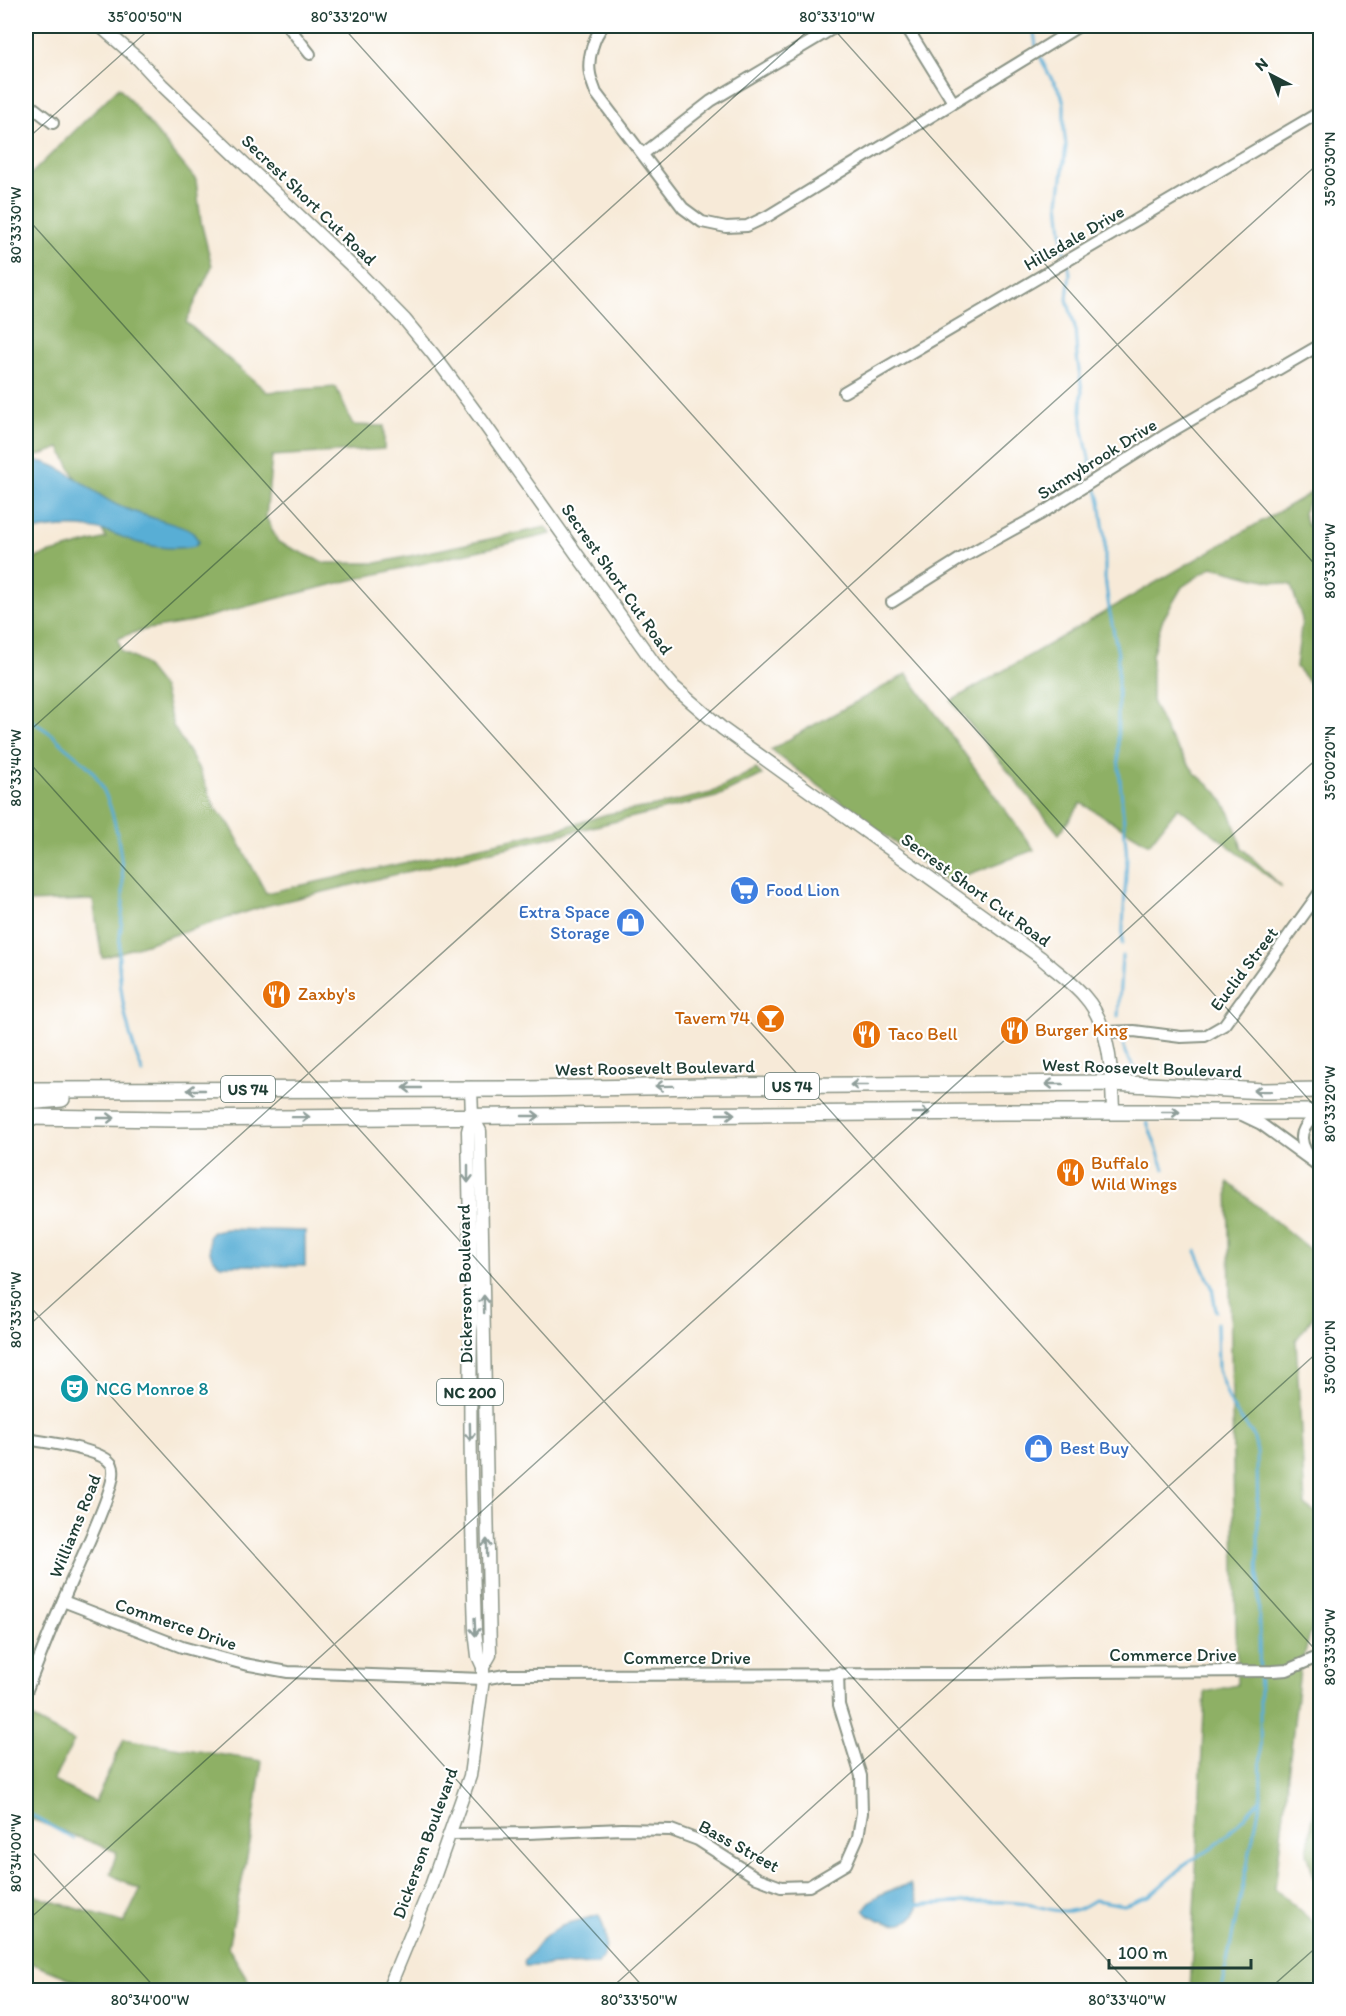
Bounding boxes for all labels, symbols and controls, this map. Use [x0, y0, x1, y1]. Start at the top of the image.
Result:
text: 35°00'50"N [108, 8, 182, 26]
text: 80°33'20"W [311, 8, 387, 26]
text: 80°33'10"W [799, 8, 875, 26]
north arrow [1241, 45, 1301, 105]
text: N [1251, 54, 1272, 75]
street label: Secrest Short Cut Road [237, 130, 381, 270]
text: 35°00'30"N [1321, 132, 1339, 206]
text: 80°33'30"W [7, 186, 25, 263]
street label: Hillsdale Drive [1020, 200, 1128, 276]
street label: Sunnybrook Drive [1033, 413, 1161, 505]
street label: Secrest Short Cut Road [557, 499, 678, 659]
text: 80°33'10"W [1321, 523, 1339, 599]
text: 35°00'20"N [1321, 726, 1339, 800]
text: 80°33'40"W [7, 729, 25, 807]
street label: Secrest Short Cut Road [897, 828, 1055, 952]
supermarket icon: Food Lion [729, 874, 761, 906]
place label: Food Lion [766, 879, 840, 901]
place label: Extra Space Storage [519, 901, 610, 944]
shop icon: Extra Space Storage [615, 906, 647, 938]
street label: Euclid Street [1205, 922, 1283, 1015]
restaurant icon: Zaxby's [261, 978, 293, 1010]
place label: Zaxby's [298, 983, 356, 1005]
bar icon: Tavern 74 [755, 1002, 787, 1034]
place label: Tavern 74 [675, 1007, 750, 1029]
restaurant icon: Burger King [998, 1014, 1030, 1046]
restaurant icon: Taco Bell [851, 1018, 883, 1050]
place label: Burger King [1035, 1019, 1129, 1041]
place label: Taco Bell [888, 1023, 958, 1045]
street label: West Roosevelt Boulevard [1042, 1054, 1242, 1082]
street label: West Roosevelt Boulevard [555, 1055, 755, 1081]
text: 80°33'20"W [1321, 1066, 1339, 1142]
road number: US 74 [765, 1073, 819, 1099]
road number: US 74 [221, 1076, 275, 1102]
one-way arrow [1044, 1078, 1064, 1090]
one-way arrow [849, 1079, 869, 1091]
one-way arrow [654, 1081, 674, 1092]
one-way arrow [403, 1082, 423, 1094]
one-way arrow [187, 1084, 207, 1096]
one-way arrow [1253, 1085, 1273, 1096]
one-way arrow [1161, 1106, 1181, 1118]
one-way arrow [910, 1107, 930, 1119]
one-way arrow [715, 1108, 735, 1120]
one-way arrow [520, 1110, 540, 1122]
one-way arrow [290, 1111, 310, 1123]
one-way arrow [95, 1112, 115, 1124]
place label: Buffalo Wild Wings [1091, 1152, 1177, 1195]
restaurant icon: Buffalo Wild Wings [1054, 1157, 1086, 1189]
one-way arrow [462, 1164, 474, 1184]
street label: Dickerson Boulevard [453, 1204, 477, 1364]
text: 80°33'50"W [7, 1272, 25, 1348]
one-way arrow [479, 1295, 490, 1315]
text: 35°00'10"N [1321, 1320, 1339, 1394]
theatre icon: NCG Monroe 8 [59, 1373, 91, 1405]
place label: NCG Monroe 8 [96, 1378, 208, 1400]
road number: NC 200 [437, 1379, 503, 1405]
one-way arrow [464, 1421, 476, 1441]
shop icon: Best Buy [1023, 1432, 1055, 1464]
place label: Best Buy [1060, 1437, 1129, 1459]
street label: Williams Road [44, 1471, 106, 1581]
one-way arrow [482, 1538, 493, 1558]
street label: Commerce Drive [112, 1593, 240, 1655]
text: 80°33'30"W [1321, 1608, 1339, 1685]
one-way arrow [469, 1616, 480, 1636]
street label: Commerce Drive [1109, 1644, 1237, 1666]
street label: Commerce Drive [623, 1647, 751, 1669]
street label: Dickerson Boulevard [387, 1764, 463, 1922]
text: 80°34'00"W [7, 1814, 25, 1892]
street label: Bass Street [695, 1815, 783, 1877]
scale bar [1109, 1932, 1252, 1970]
text: 100 m [1118, 1942, 1168, 1964]
text: 80°34'00"W [111, 1991, 189, 2009]
text: 80°33'50"W [601, 1991, 677, 2009]
text: 80°33'40"W [1088, 1991, 1166, 2009]

